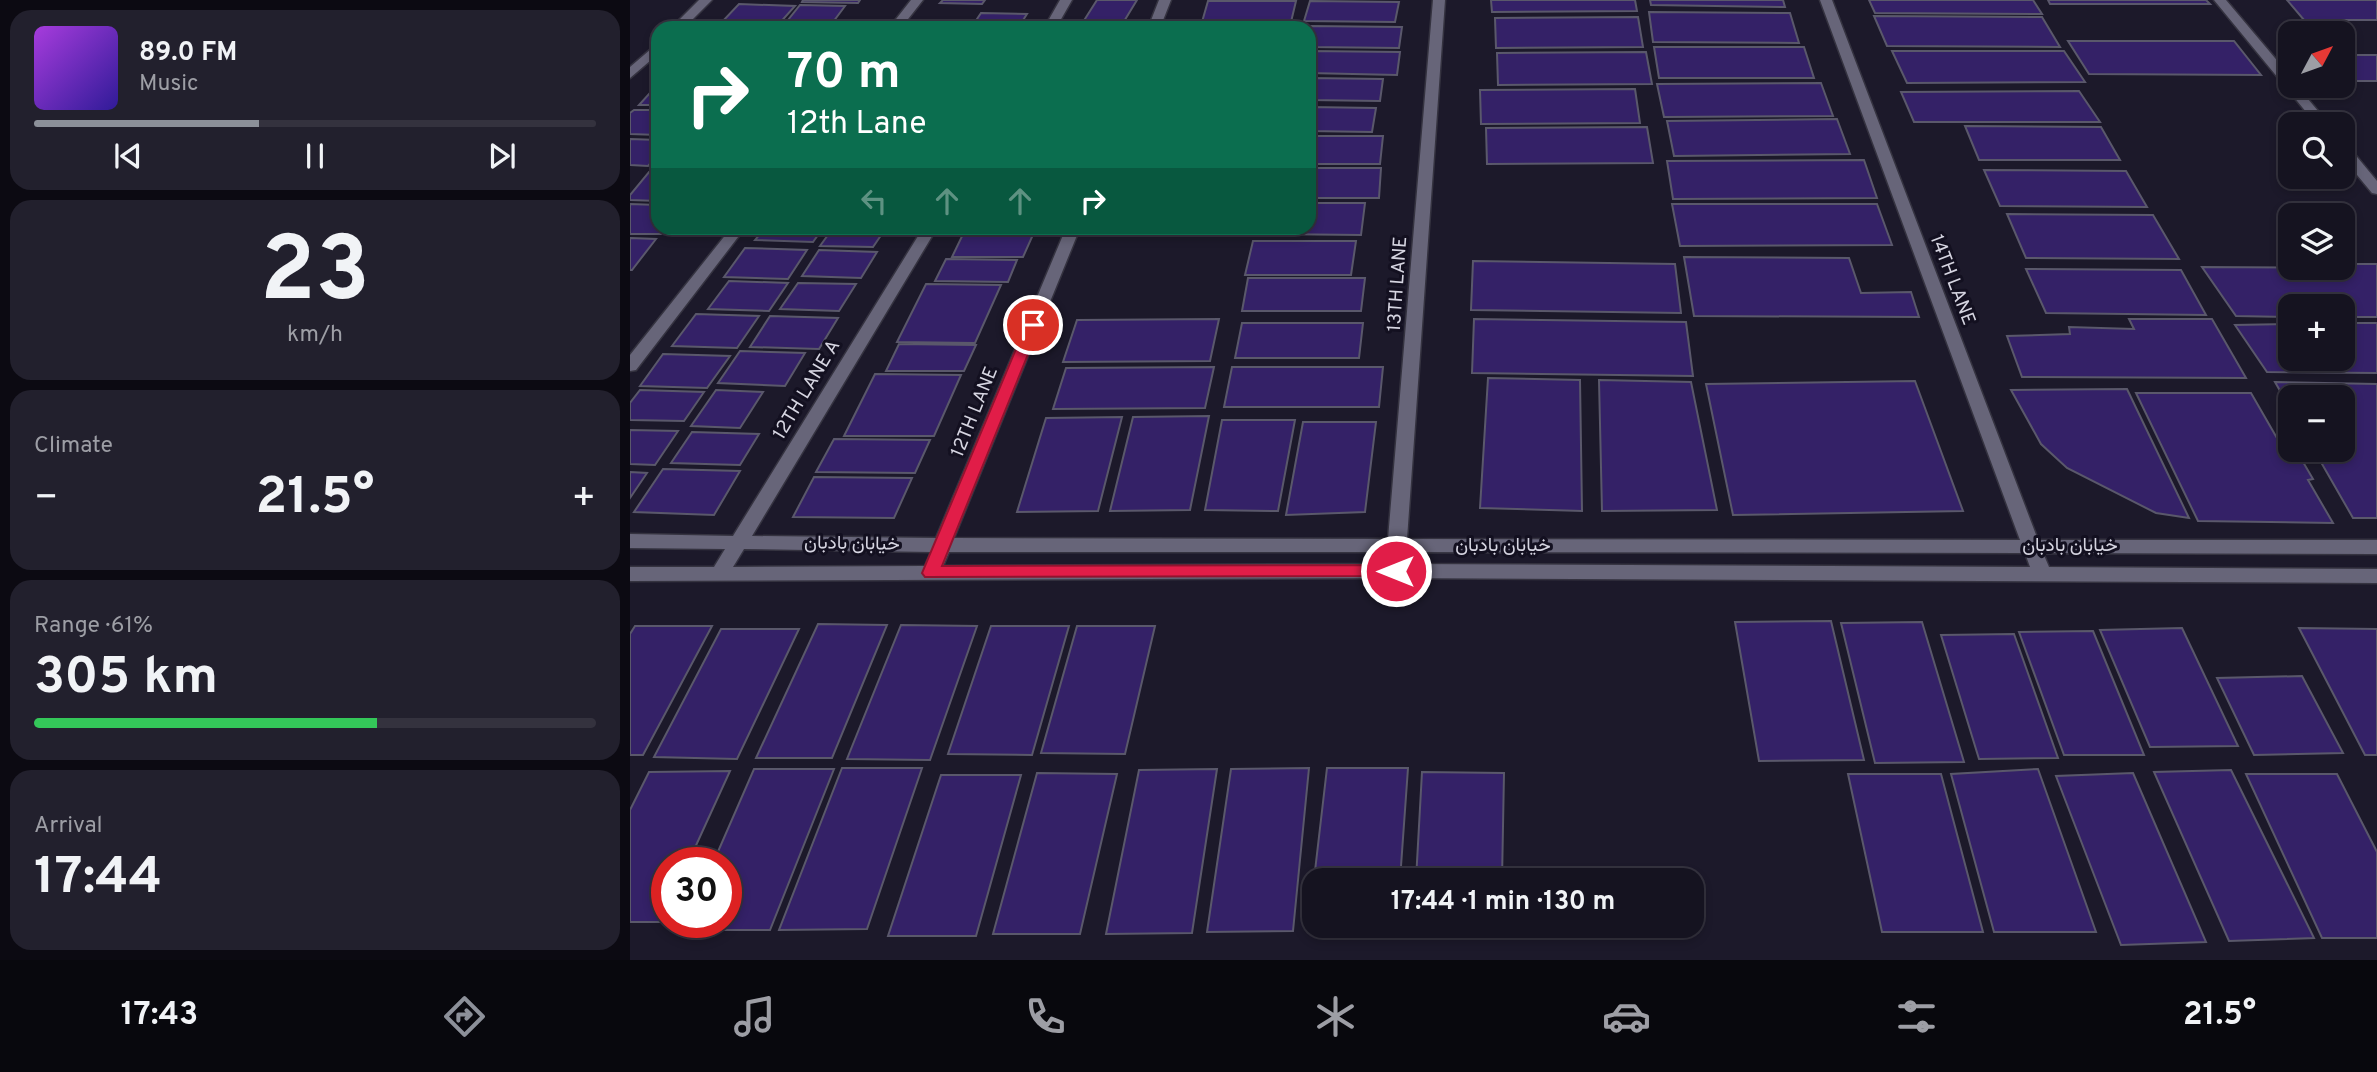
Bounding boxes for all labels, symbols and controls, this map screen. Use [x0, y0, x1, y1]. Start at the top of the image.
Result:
north arrow [2278, 21, 2356, 98]
map controls [2278, 21, 2355, 462]
text: 89.0 FM [139, 37, 237, 70]
text: 70 m [787, 44, 901, 106]
icon: right [672, 49, 763, 140]
text: Music [139, 70, 199, 99]
text: 12th Lane [787, 105, 926, 145]
button: search [2278, 112, 2355, 189]
icon: previous [109, 137, 147, 175]
icon: pause [296, 137, 334, 175]
icon: next [483, 137, 521, 175]
icon: left [855, 182, 893, 220]
icon: ahead [928, 182, 966, 220]
icon: ahead [1001, 182, 1039, 220]
icon: right [1074, 182, 1112, 220]
button: layers [2278, 203, 2355, 280]
text: 23 [260, 218, 370, 333]
street label: 14TH LANE [1924, 231, 1980, 329]
street label: 13TH LANE [1383, 236, 1413, 332]
button: + [2278, 294, 2355, 371]
pin [1003, 295, 1063, 355]
icon: arrive [1014, 306, 1052, 344]
text: km/h [287, 321, 343, 350]
street label: 12TH LANE A [768, 336, 846, 444]
street label: 12TH LANE [946, 363, 1004, 461]
button: − [2278, 385, 2355, 462]
text: Climate [34, 432, 113, 461]
text: 21.5° [256, 466, 374, 532]
text: − [34, 475, 59, 524]
text: + [571, 475, 596, 524]
street label: خیابان بادبان [804, 531, 900, 557]
position arrow [1359, 534, 1433, 608]
street label: خیابان بادبان [1455, 534, 1551, 558]
street label: خیابان بادبان [2022, 534, 2118, 558]
text: Range · 61% [34, 612, 153, 641]
text: 305 km [34, 646, 218, 712]
text: Arrival [34, 812, 103, 841]
text: 17:44 [34, 846, 162, 912]
speed limit sign: 30 [651, 847, 742, 938]
text: 17:44 · 1 min · 130 m [1391, 886, 1615, 919]
icon: directions [440, 992, 489, 1041]
icon: music [730, 992, 779, 1041]
icon: phone [1021, 992, 1070, 1041]
icon: climate [1311, 992, 1360, 1041]
icon: car [1602, 992, 1651, 1041]
icon: filters [1892, 992, 1941, 1041]
text: 17:43 [121, 996, 198, 1036]
text: 21.5° [2183, 996, 2256, 1036]

